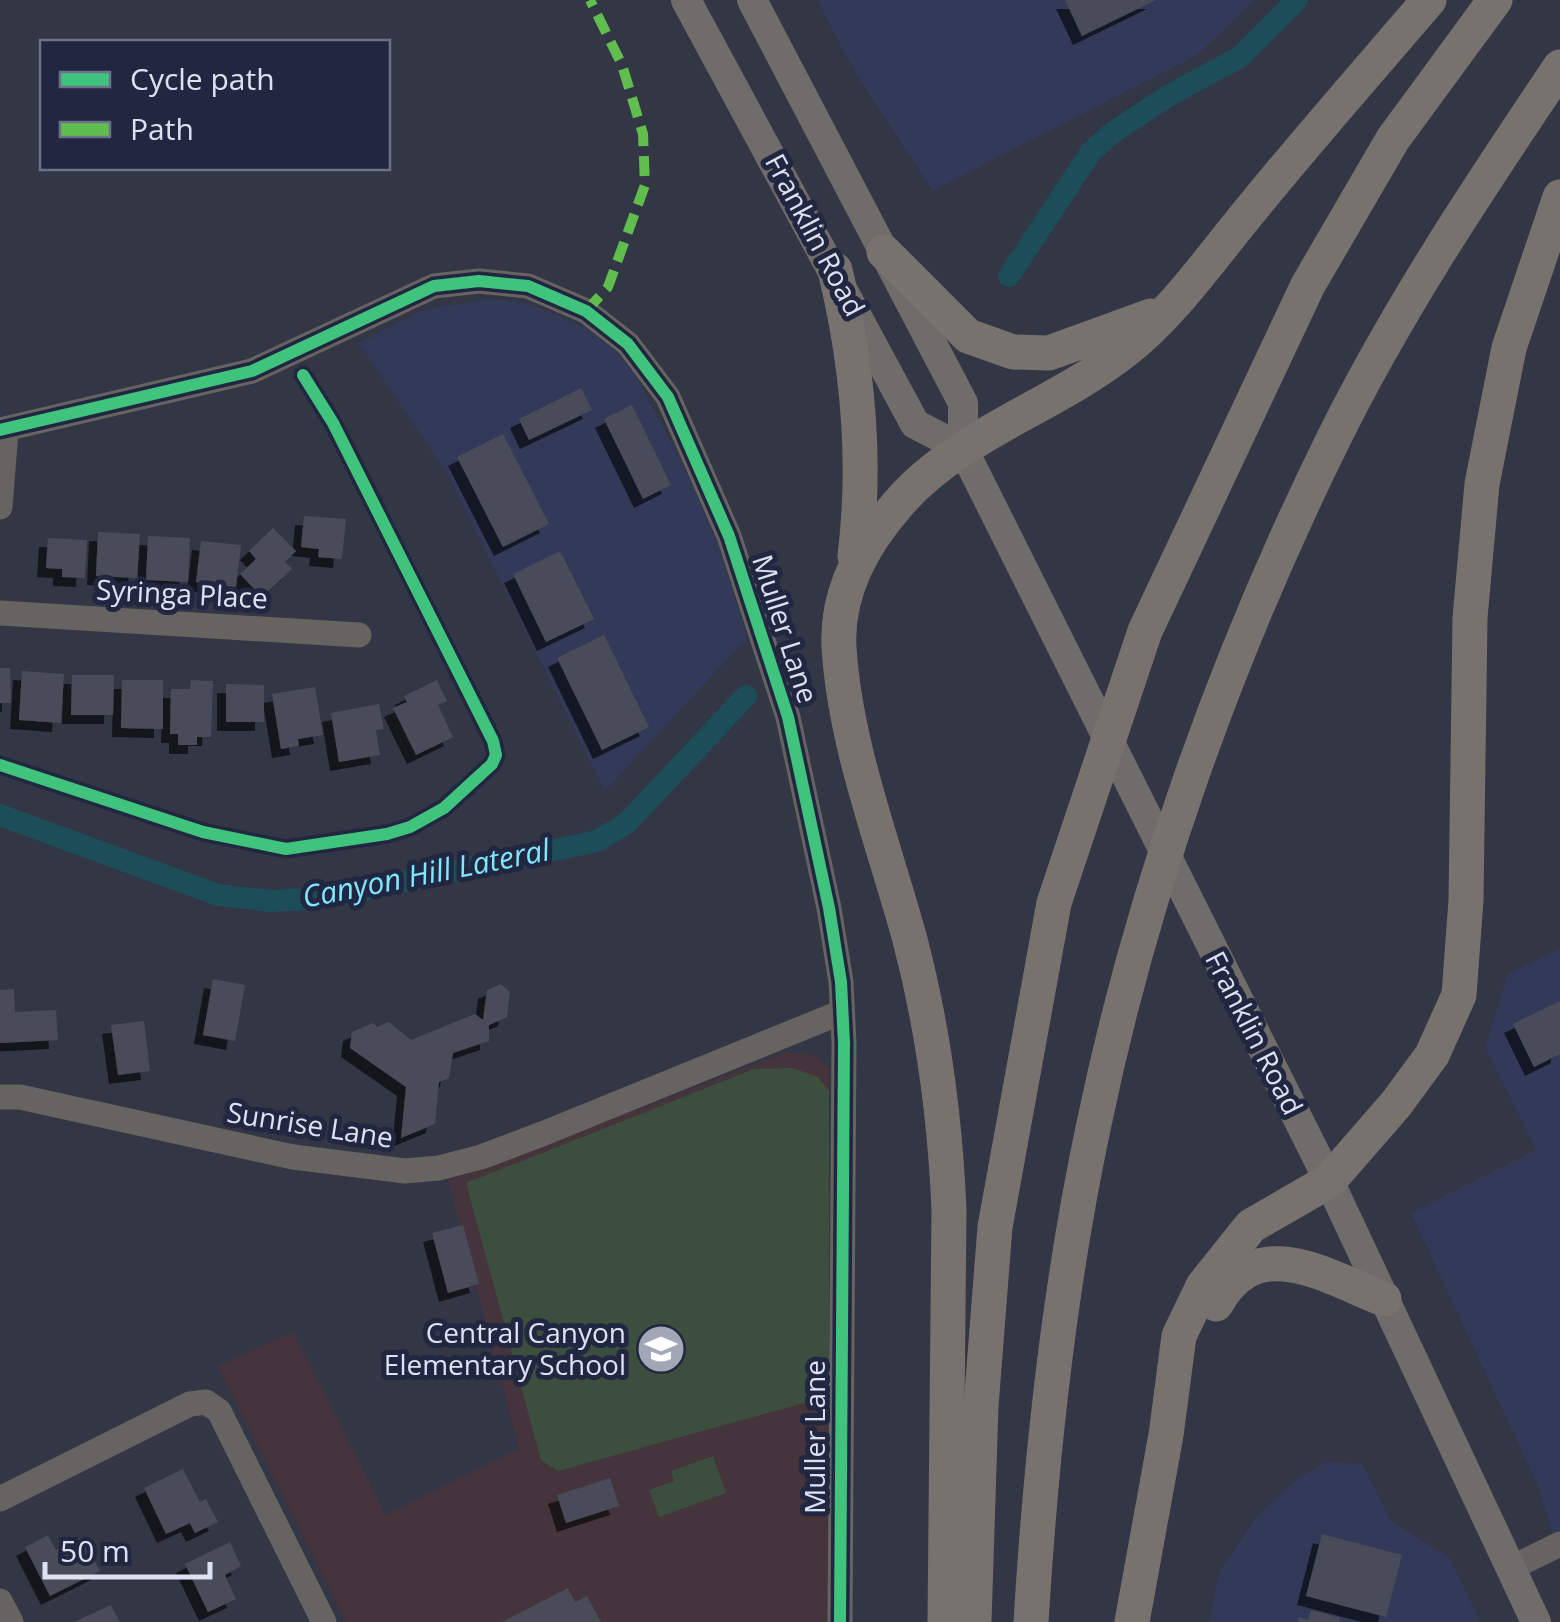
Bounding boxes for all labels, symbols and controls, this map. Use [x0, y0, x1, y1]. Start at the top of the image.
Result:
legend [40, 40, 390, 170]
text: Cycle path [130, 58, 275, 99]
text: Path [130, 108, 194, 149]
street label: Franklin Road [757, 147, 875, 322]
street label: Muller Lane [744, 550, 828, 708]
street label: Syringa Place [95, 570, 269, 616]
water label: Canyon Hill Lateral [299, 828, 554, 917]
street label: Franklin Road [1197, 944, 1312, 1121]
street label: Sunrise Lane [224, 1092, 396, 1156]
place label: Central Canyon Elementary School [384, 1313, 626, 1383]
school or university icon: Central Canyon Elementary School [635, 1323, 687, 1375]
street label: Muller Lane [795, 1360, 833, 1514]
scale bar [45, 1517, 210, 1579]
text: 50 m [60, 1530, 130, 1571]

